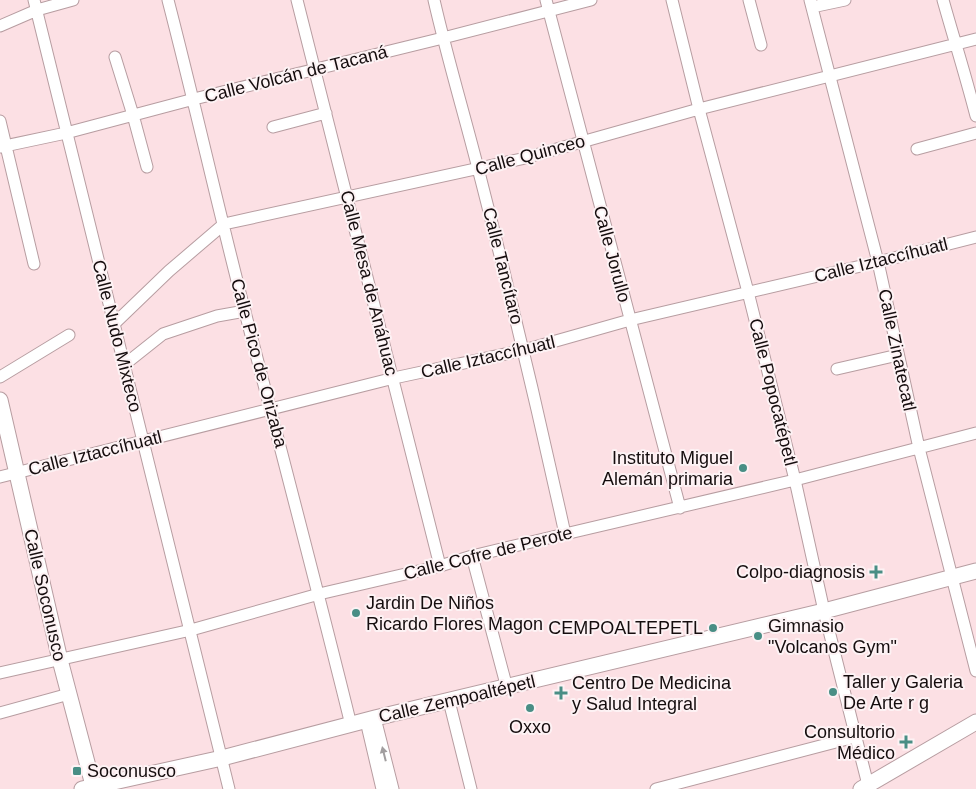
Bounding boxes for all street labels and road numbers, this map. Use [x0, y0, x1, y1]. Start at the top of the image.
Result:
street label: Calle Volcán de Tacaná [202, 41, 390, 106]
street label: Calle Quinceo [473, 131, 587, 179]
street label: Calle Mesa de Anáhuac [336, 188, 402, 378]
street label: Calle Jorullo [590, 204, 634, 304]
street label: Calle Tancítaro [479, 205, 527, 327]
street label: Calle Iztaccíhuatl [812, 234, 950, 286]
street label: Calle Nudo Mixteco [88, 258, 146, 414]
street label: Calle Pico de Orizaba [227, 276, 291, 451]
street label: Calle Zinatecatl [874, 287, 920, 413]
street label: Calle Popocatépetl [745, 316, 801, 468]
street label: Calle Iztaccíhuatl [419, 332, 557, 382]
street label: Calle Iztaccíhuatl [26, 427, 164, 479]
street label: Calle Cofre de Perote [402, 522, 574, 584]
street label: Calle Soconusco [20, 527, 70, 663]
street label: Calle Zempoaltépetl [377, 671, 537, 727]

